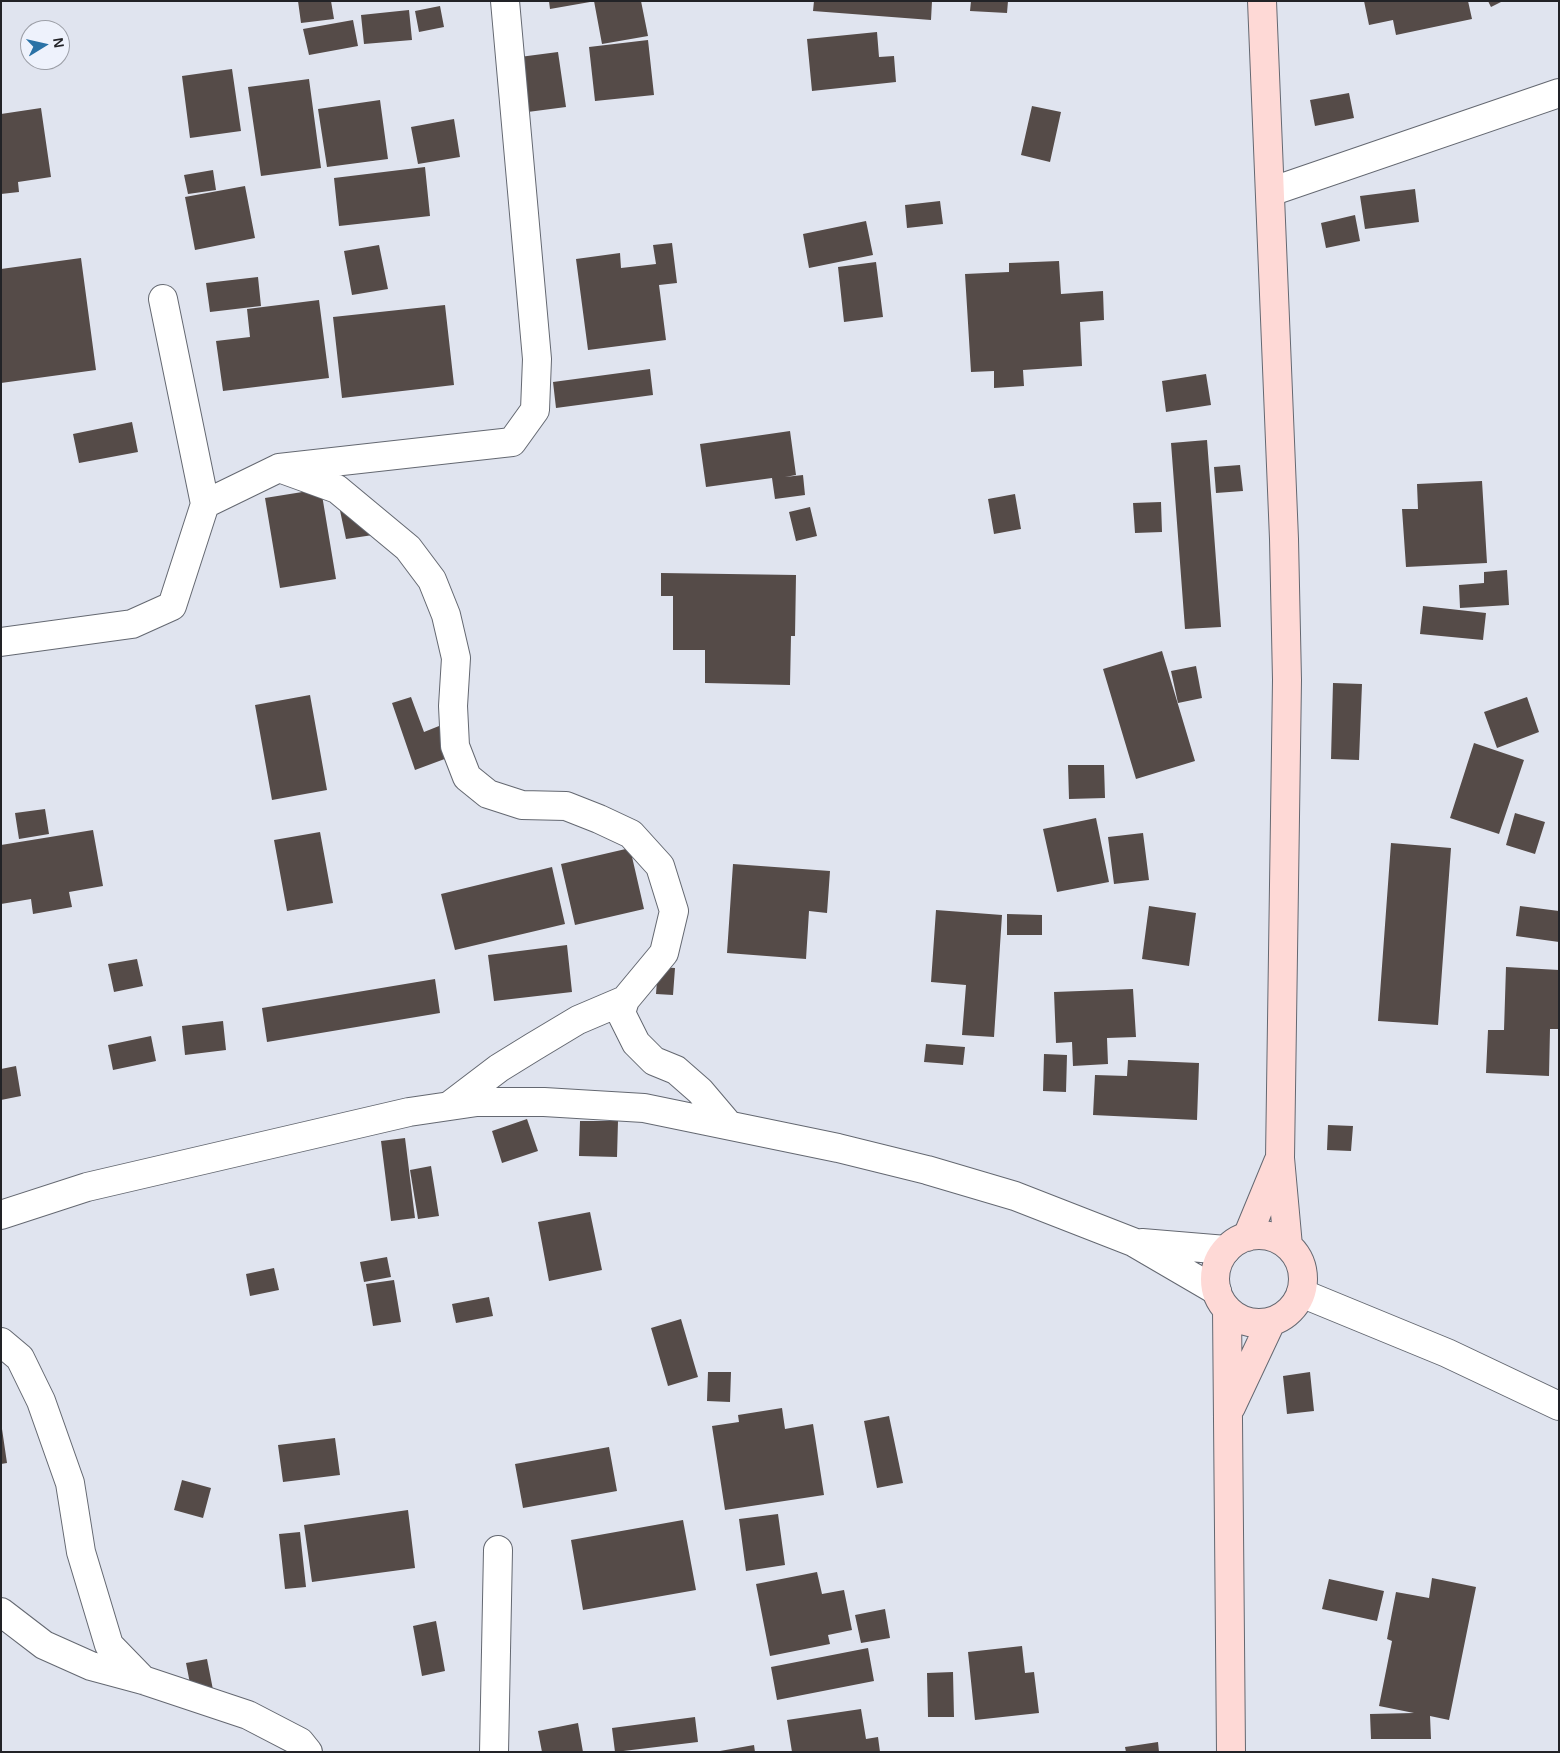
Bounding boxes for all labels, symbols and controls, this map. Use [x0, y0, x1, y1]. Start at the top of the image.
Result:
north arrow [20, 20, 70, 70]
text: N [50, 37, 68, 49]

